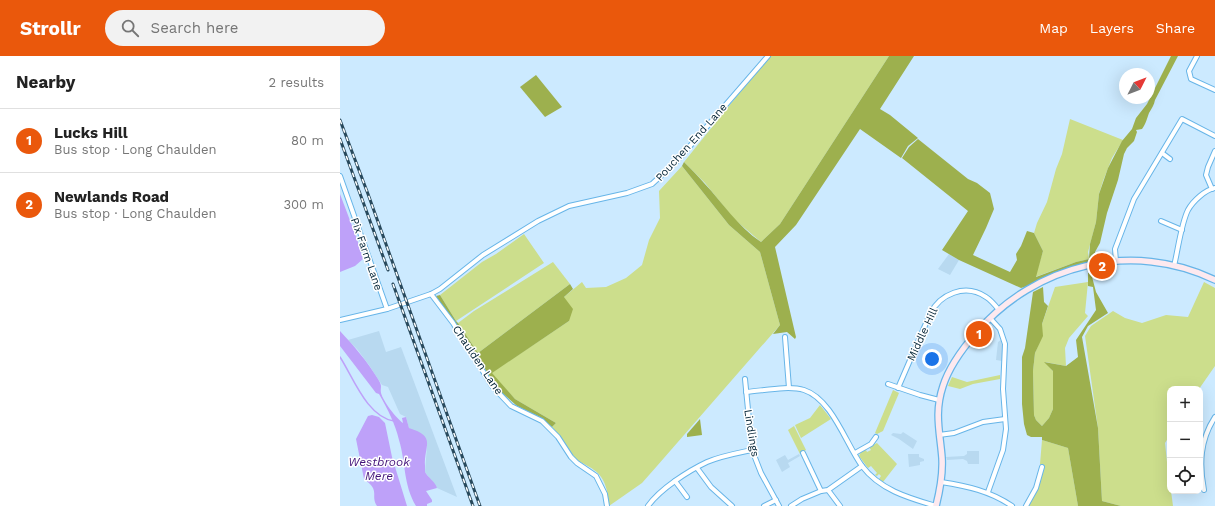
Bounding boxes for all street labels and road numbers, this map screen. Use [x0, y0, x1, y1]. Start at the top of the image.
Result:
street label: Pouchen End Lane [653, 101, 730, 184]
street label: Pix Farm Lane [348, 216, 385, 292]
street label: Middle Hill [904, 305, 941, 363]
street label: Chaulden Lane [450, 323, 505, 397]
street label: Lindlings [741, 408, 762, 458]

